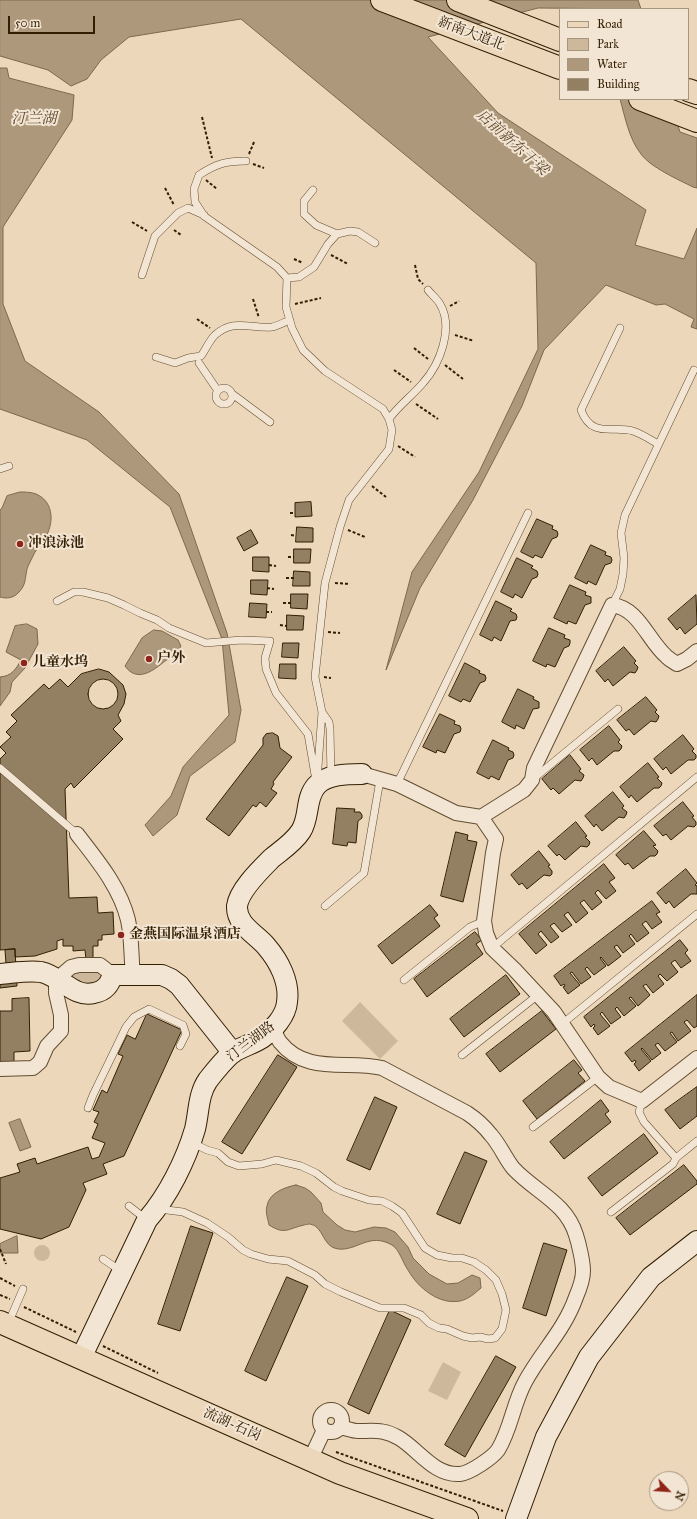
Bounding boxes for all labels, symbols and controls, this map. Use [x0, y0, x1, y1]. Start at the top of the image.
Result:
scale bar [10, 8, 97, 34]
legend [559, 8, 689, 100]
street label: 新南大道北 [435, 14, 507, 54]
text: 50 m [15, 16, 40, 30]
text: Road [597, 17, 623, 31]
text: Park [597, 37, 619, 51]
text: Water [597, 57, 627, 71]
text: Building [597, 77, 639, 91]
water label: 店前新东干梁 [473, 106, 551, 180]
water label: 汀兰湖 [12, 110, 56, 128]
place label: 冲浪泳池 [28, 536, 84, 552]
marker: 冲浪泳池 [15, 539, 25, 549]
place label: 户外 [157, 651, 185, 667]
marker: 户外 [144, 654, 154, 664]
place label: 儿童水坞 [32, 655, 88, 671]
marker: 儿童水坞 [19, 658, 29, 668]
place label: 金燕国际温泉酒店 [129, 927, 241, 943]
marker: 金燕国际温泉酒店 [116, 930, 126, 940]
street label: 汀兰湖路 [224, 1018, 278, 1066]
street label: 流湖-石岗 [200, 1405, 264, 1445]
north arrow [649, 1471, 689, 1511]
text: N [672, 1489, 687, 1503]

